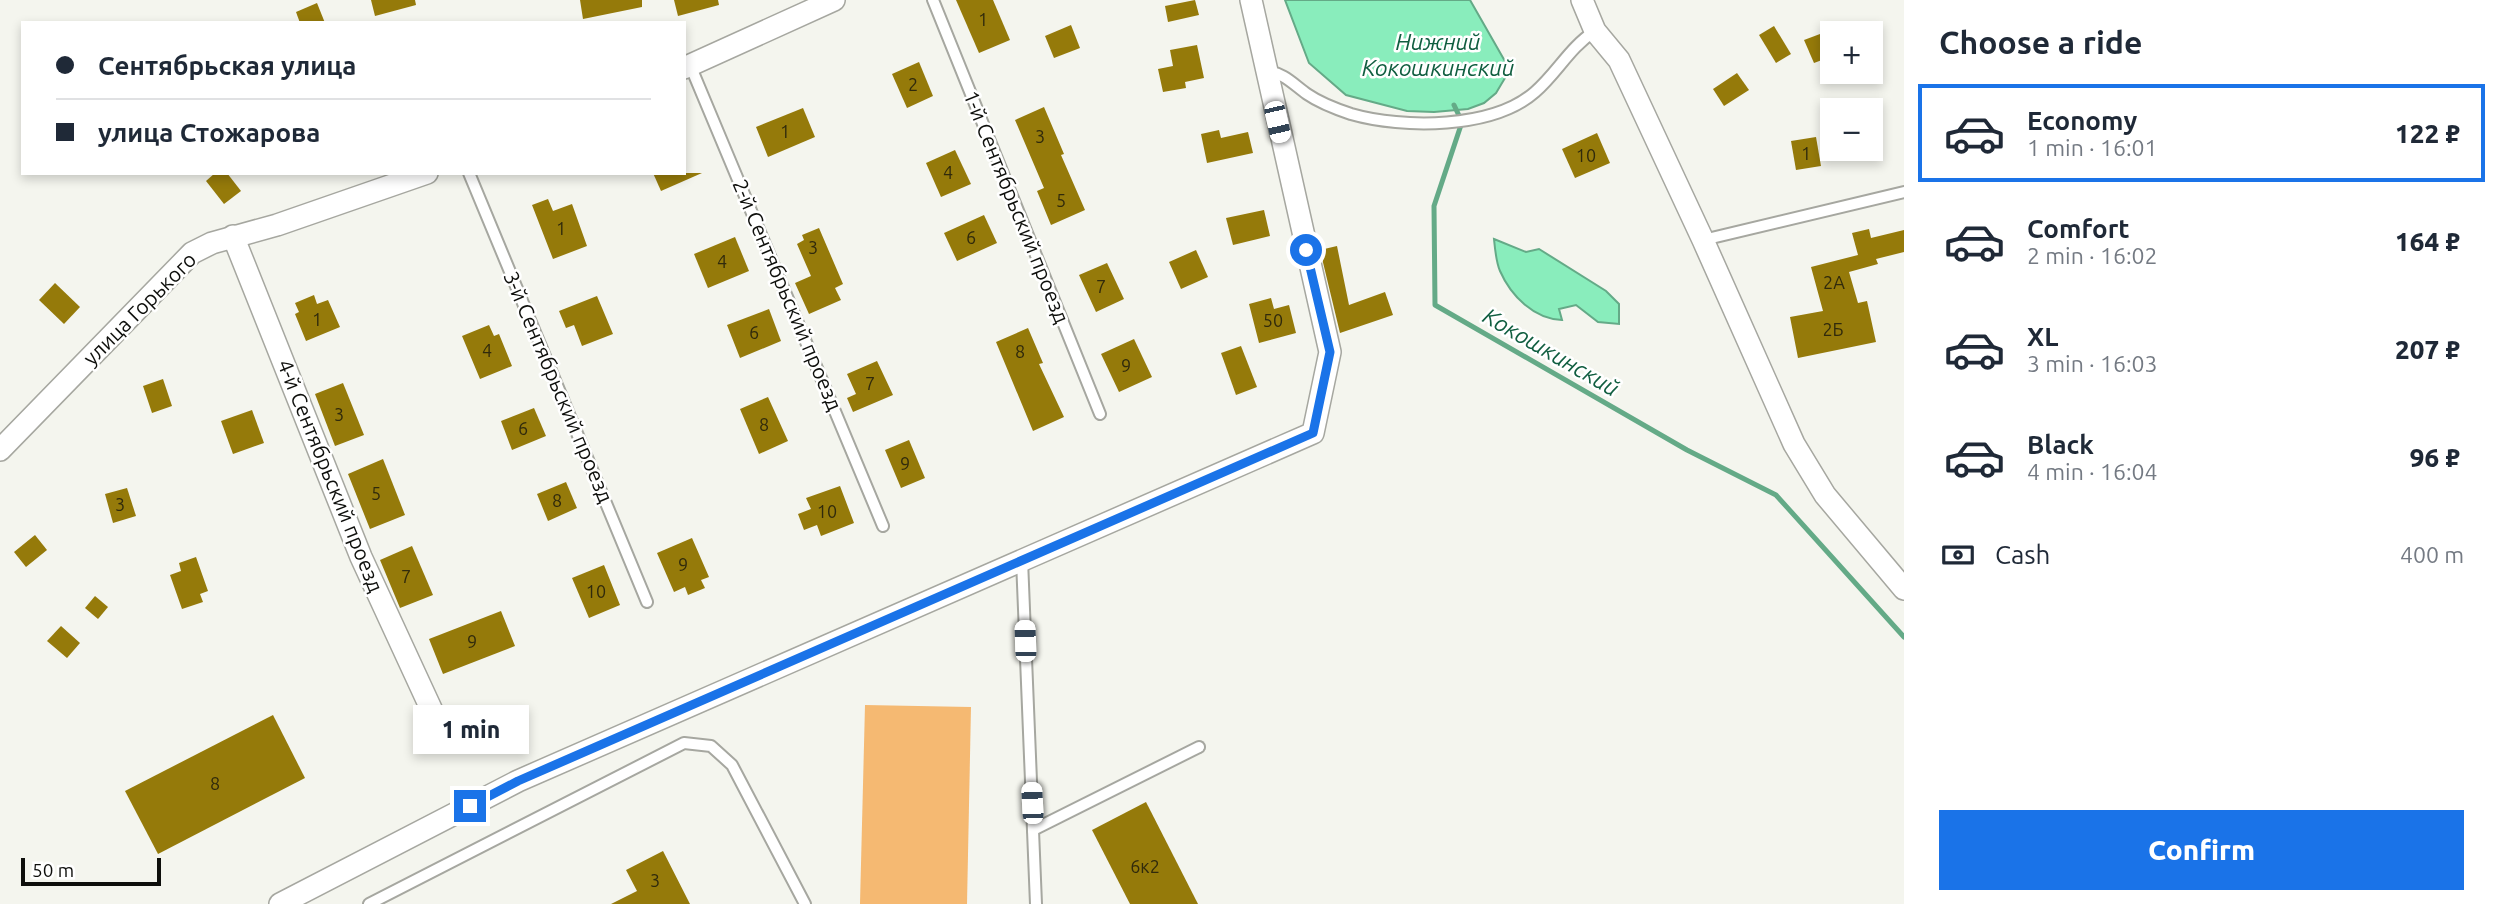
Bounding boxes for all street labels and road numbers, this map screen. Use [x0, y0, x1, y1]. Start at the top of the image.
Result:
street label: 1-й Сентябрьский проезд [959, 87, 1075, 326]
street label: 2-й Сентябрьский проезд [728, 175, 848, 414]
street label: улица Горького [78, 247, 201, 370]
street label: 3-й Сентябрьский проезд [499, 267, 619, 506]
street label: 4-й Сентябрьский проезд [273, 356, 389, 595]

